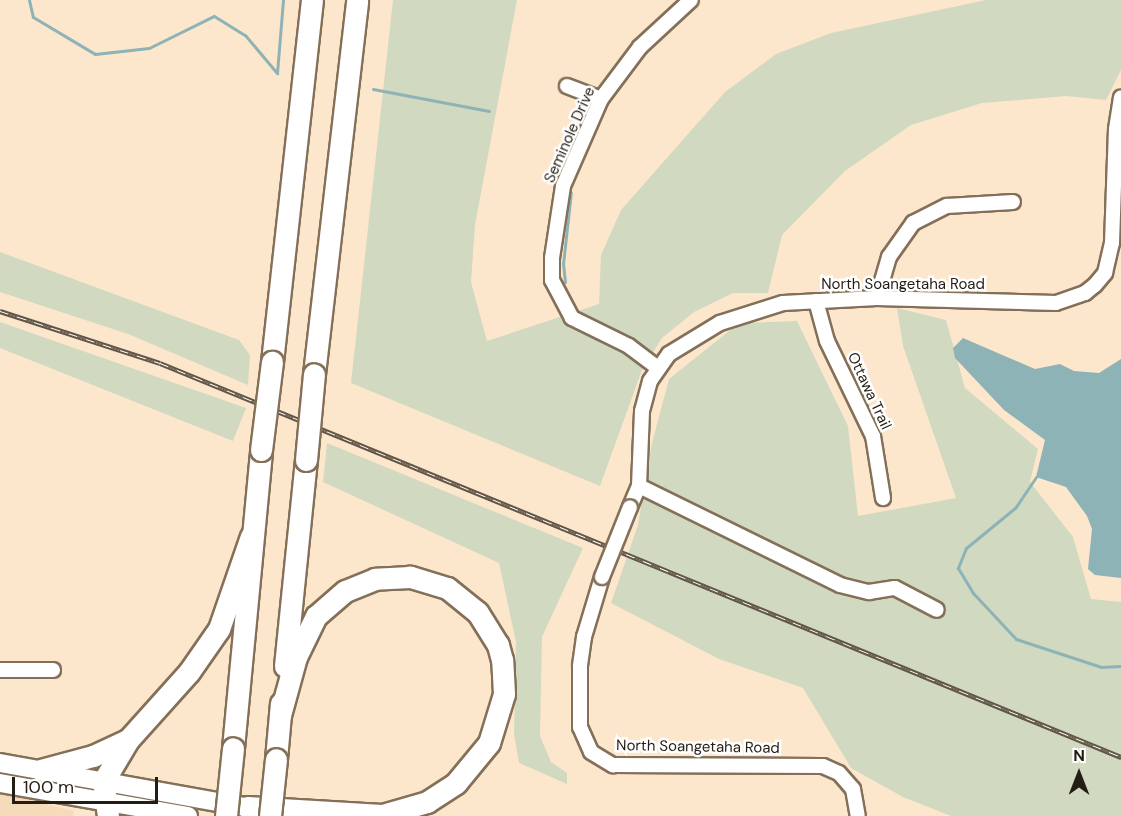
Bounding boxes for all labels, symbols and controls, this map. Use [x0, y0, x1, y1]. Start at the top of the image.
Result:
street label: Seminole Drive [541, 84, 599, 186]
street label: North Soangetaha Road [821, 276, 985, 294]
street label: Ottawa Trail [843, 350, 895, 432]
street label: North Soangetaha Road [616, 737, 780, 757]
north arrow [1049, 744, 1109, 804]
text: N [1073, 745, 1085, 766]
scale bar [15, 765, 160, 803]
text: 100 m [23, 775, 74, 799]

